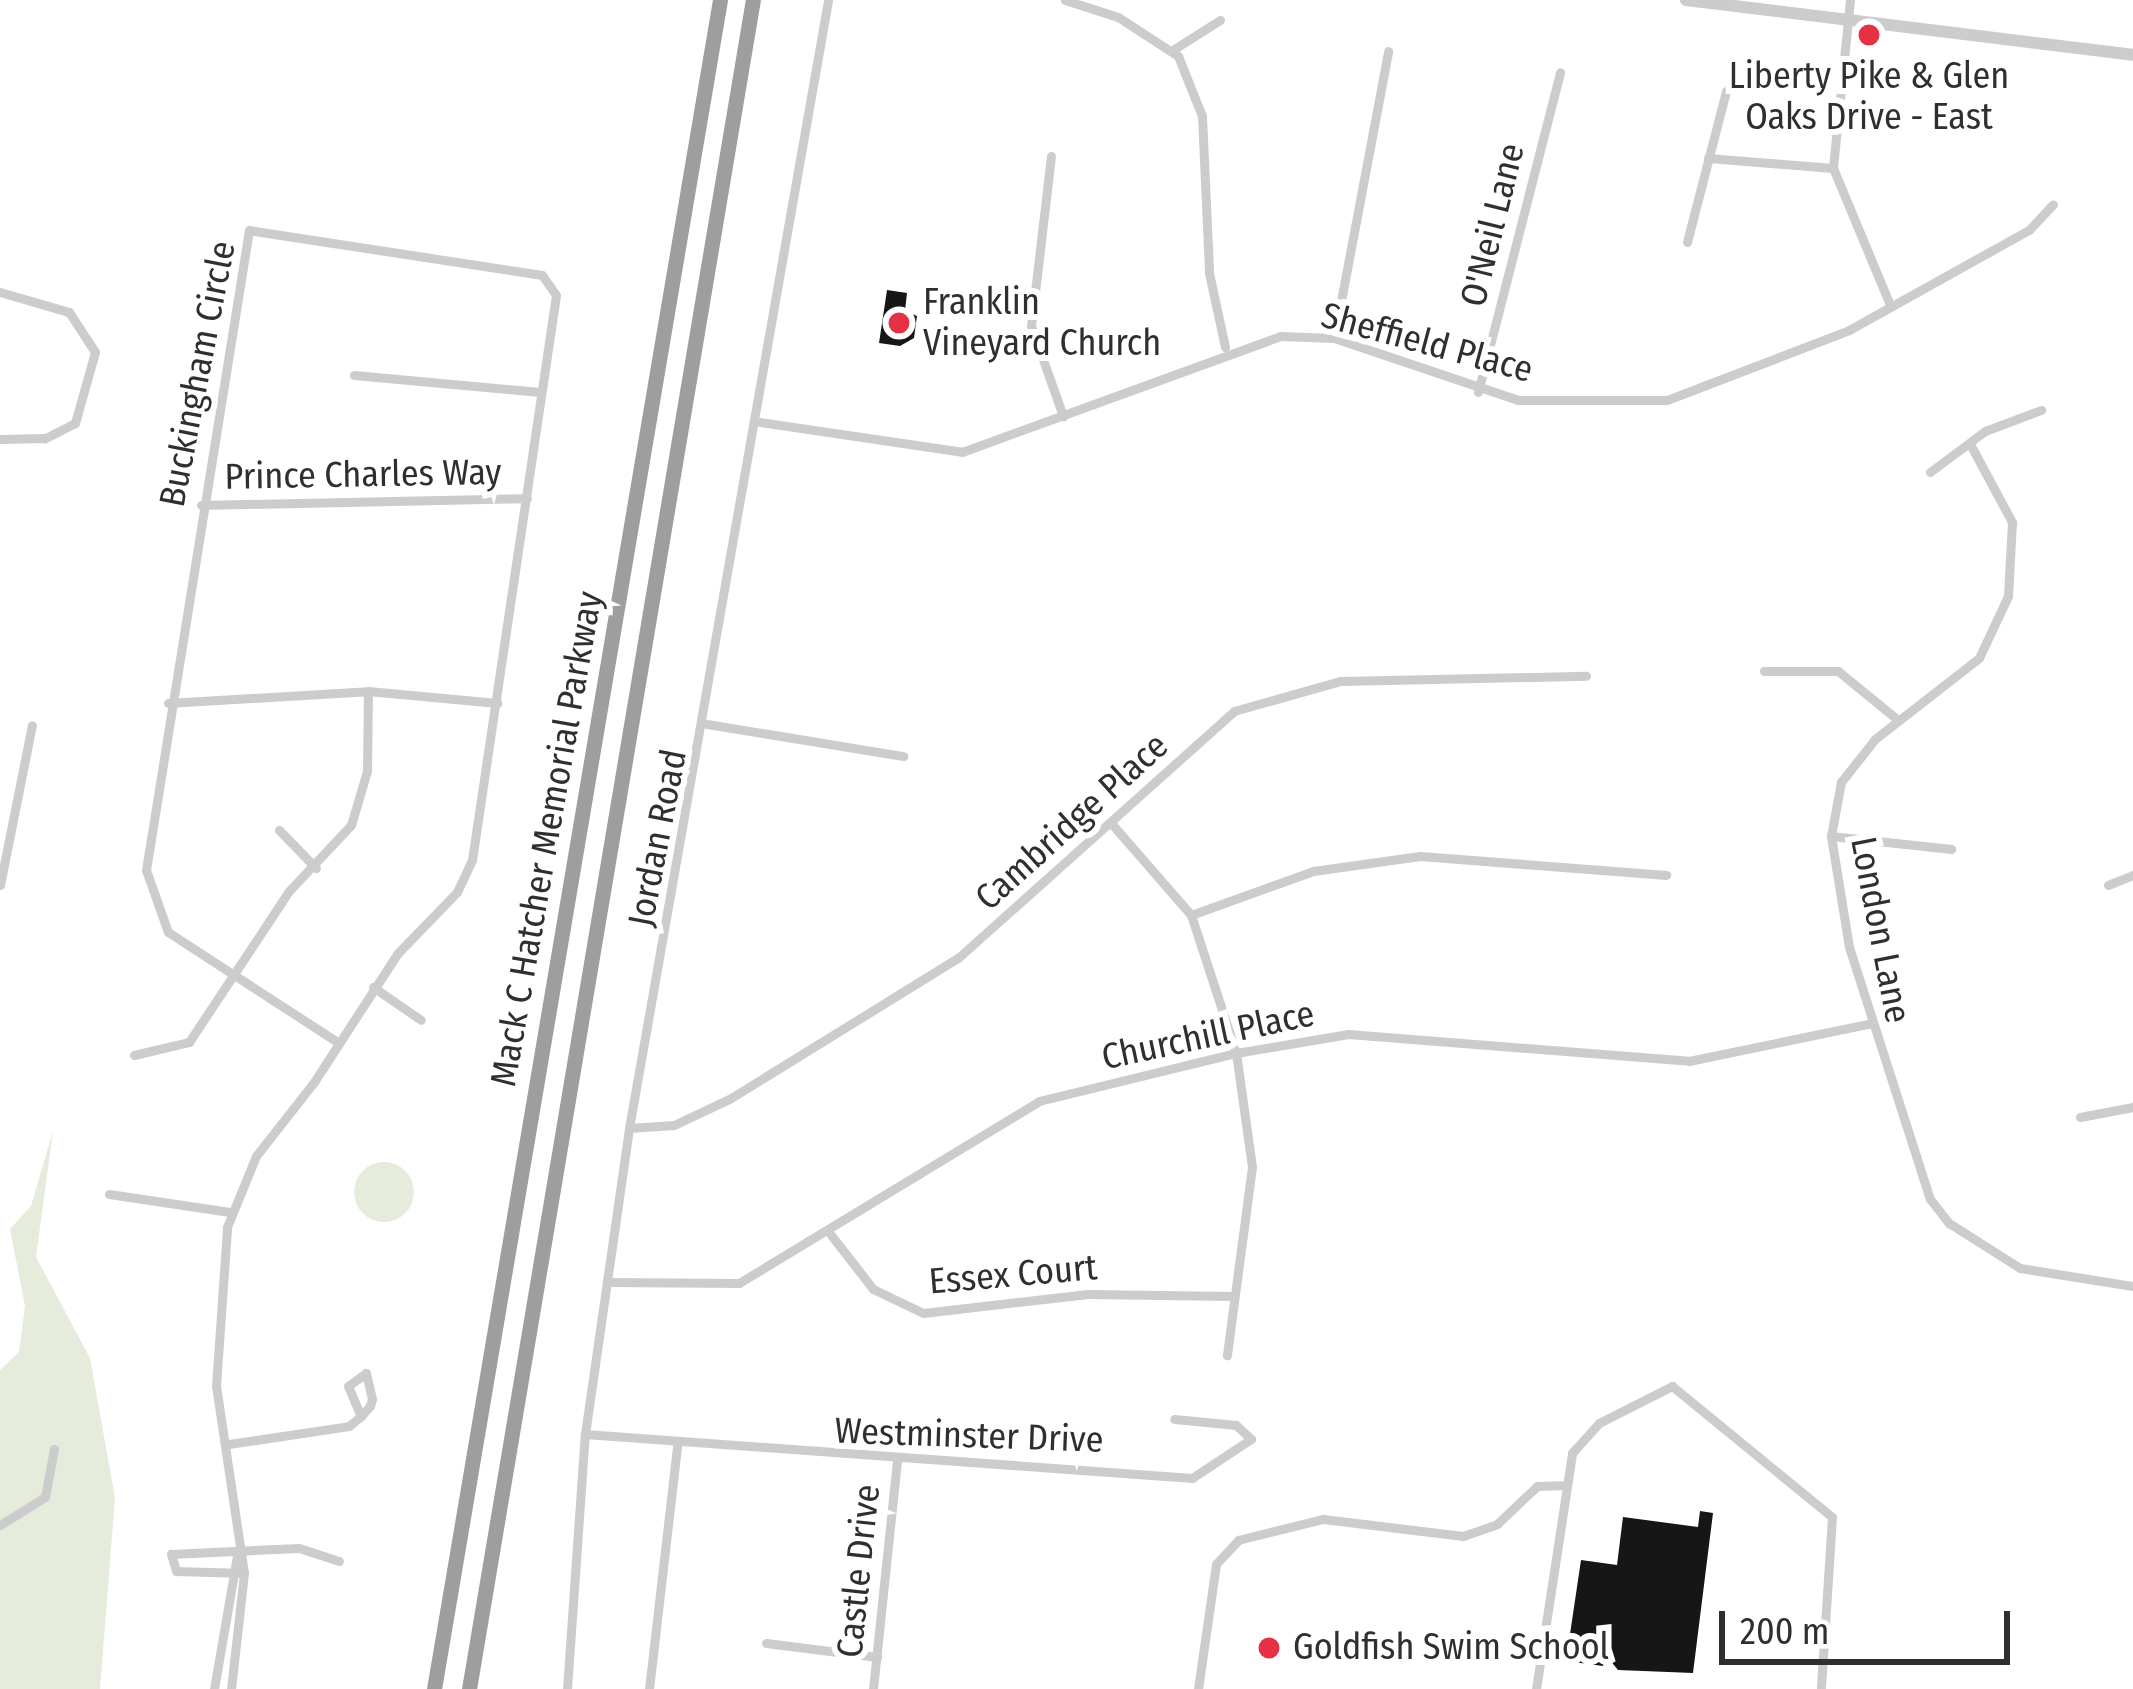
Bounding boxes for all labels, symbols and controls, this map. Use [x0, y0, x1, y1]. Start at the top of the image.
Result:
marker: Liberty Pike & Glen Oaks Drive - East [1856, 22, 1882, 48]
place label: Liberty Pike & Glen Oaks Drive - East [1729, 54, 2009, 139]
street label: O'Neil Lane [1452, 139, 1534, 311]
street label: Buckingham Circle [151, 237, 245, 511]
place label: Franklin Vineyard Church [923, 280, 1161, 365]
street label: Sheffield Place [1316, 294, 1538, 392]
marker: Franklin Vineyard Church [886, 310, 912, 336]
street label: Prince Charles Way [224, 451, 502, 499]
street label: Mack C Hatcher Memorial Parkway [482, 588, 612, 1090]
street label: Cambridge Place [967, 724, 1177, 920]
street label: Jordan Road [620, 746, 696, 930]
street label: London Lane [1841, 833, 1919, 1027]
street label: Churchill Place [1098, 992, 1318, 1080]
street label: Essex Court [927, 1246, 1099, 1304]
street label: Westminster Drive [834, 1410, 1104, 1462]
street label: Castle Drive [828, 1482, 890, 1660]
scale bar [1725, 1587, 2016, 1661]
text: 200 m [1740, 1610, 1830, 1654]
place label: Goldfish Swim School [1293, 1626, 1609, 1670]
marker: Goldfish Swim School [1256, 1635, 1282, 1661]

